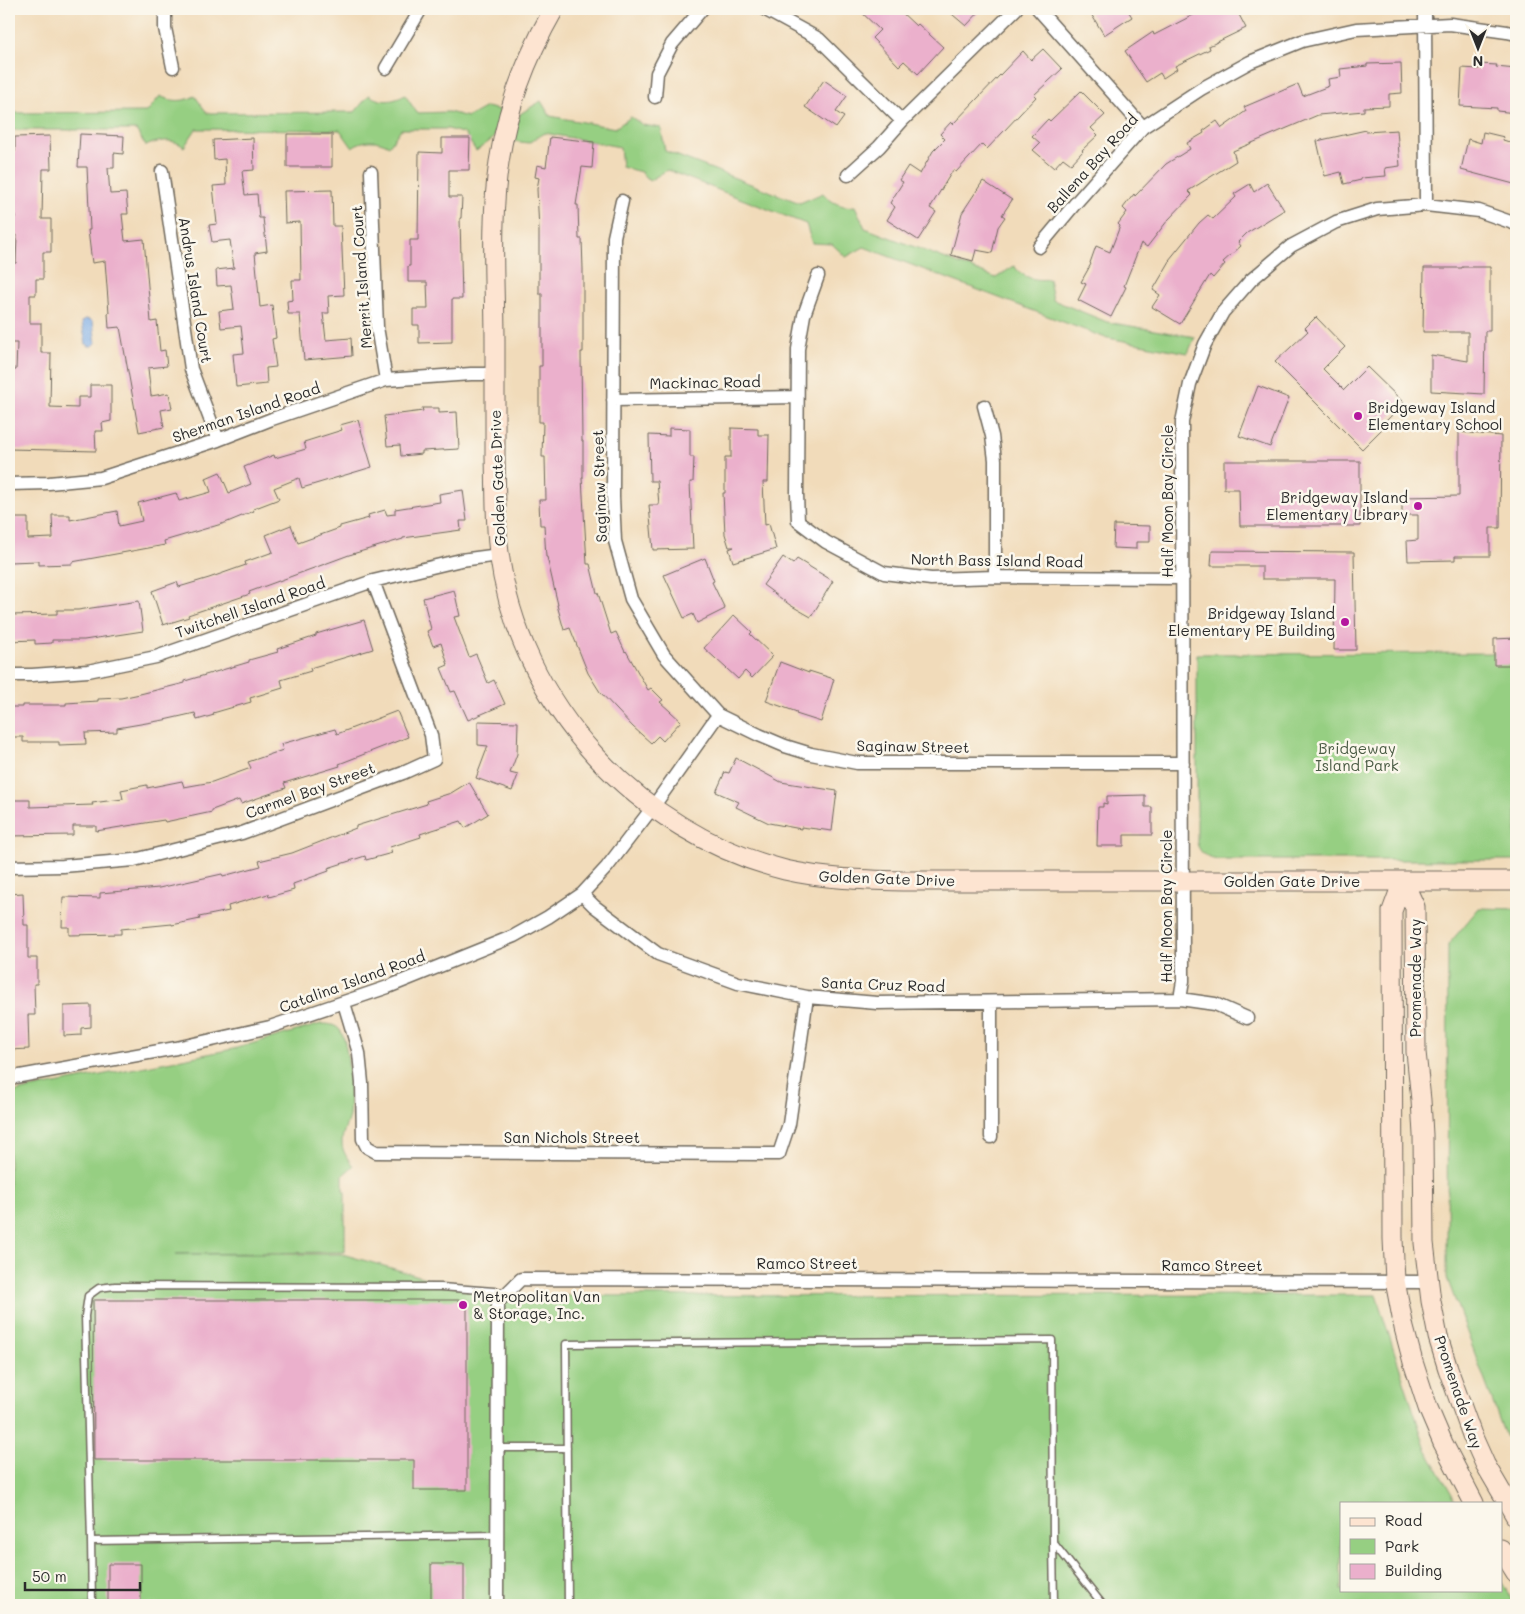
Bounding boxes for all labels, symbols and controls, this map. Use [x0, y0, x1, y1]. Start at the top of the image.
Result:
north arrow [1452, 22, 1502, 72]
text: N [1473, 52, 1483, 71]
street label: Ballena Bay Road [1042, 109, 1142, 217]
street label: Merrit Island Court [346, 205, 376, 349]
street label: Andrus Island Court [175, 216, 217, 364]
street label: Mackinac Road [649, 371, 761, 393]
street label: Sherman Island Road [169, 377, 323, 447]
place label: Bridgeway Island Elementary School [1368, 397, 1503, 434]
street label: Golden Gate Drive [485, 409, 509, 547]
marker: Bridgeway Island Elementary School [1352, 410, 1364, 422]
street label: Half Moon Bay Circle [1157, 424, 1177, 578]
street label: Saginaw Street [587, 429, 611, 543]
place label: Bridgeway Island Elementary Library [1266, 487, 1408, 524]
marker: Bridgeway Island Elementary Library [1412, 500, 1424, 512]
street label: North Bass Island Road [911, 548, 1083, 572]
street label: Twitchell Island Road [172, 572, 328, 642]
place label: Bridgeway Island Elementary PE Building [1168, 603, 1335, 640]
marker: Bridgeway Island Elementary PE Building [1339, 616, 1351, 628]
street label: Saginaw Street [856, 735, 970, 757]
park label: Bridgeway Island Park [1315, 738, 1399, 775]
street label: Carmel Bay Street [242, 757, 378, 823]
street label: Half Moon Bay Circle [1156, 829, 1176, 983]
street label: Golden Gate Drive [818, 866, 956, 890]
street label: Golden Gate Drive [1224, 871, 1360, 891]
street label: Promenade Way [1405, 919, 1425, 1037]
street label: Catalina Island Road [276, 945, 428, 1017]
street label: Santa Cruz Road [821, 972, 945, 996]
street label: San Nichols Street [504, 1127, 640, 1147]
street label: Ramco Street [756, 1253, 858, 1273]
street label: Ramco Street [1161, 1255, 1263, 1275]
place label: Metropolitan Van & Storage, Inc. [473, 1286, 600, 1323]
marker: Metropolitan Van & Storage, Inc. [457, 1299, 469, 1311]
street label: Promenade Way [1430, 1333, 1488, 1451]
legend [1340, 1502, 1502, 1592]
text: Road [1385, 1510, 1422, 1530]
text: Park [1385, 1536, 1419, 1556]
scale bar [25, 1559, 140, 1591]
text: Building [1385, 1560, 1442, 1580]
text: 50 m [32, 1566, 67, 1586]

